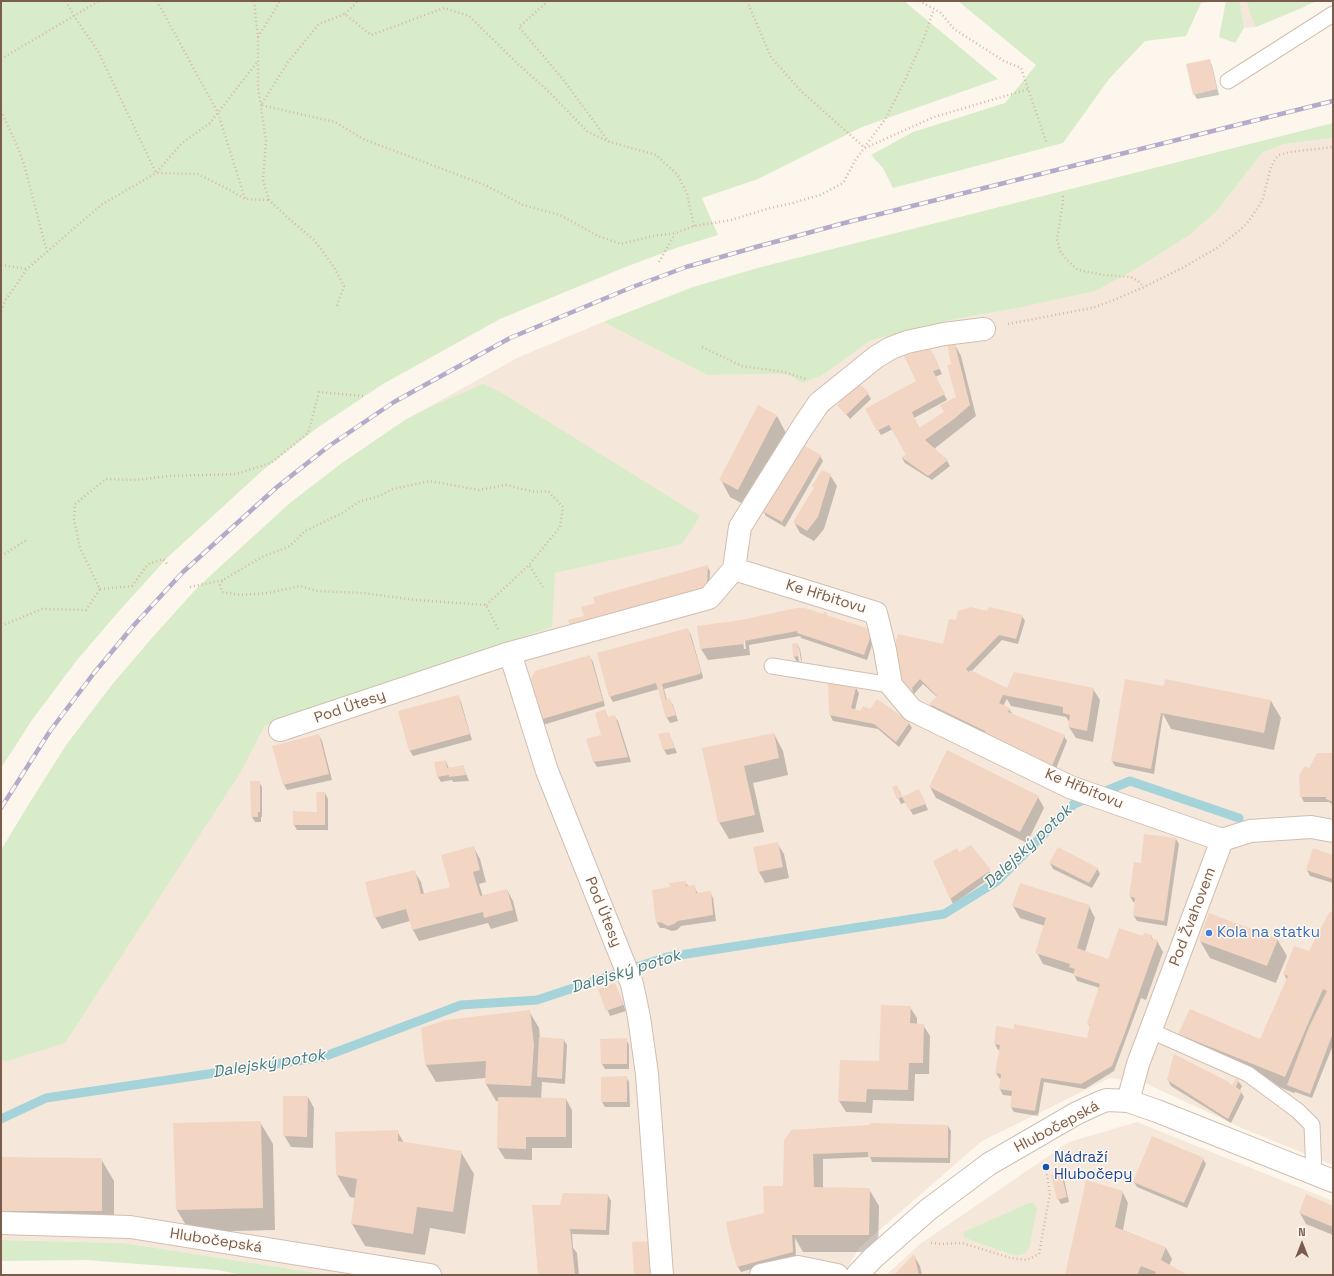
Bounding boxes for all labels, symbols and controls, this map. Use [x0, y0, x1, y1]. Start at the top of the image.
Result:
street label: Ke Hřbitovu [784, 576, 868, 618]
street label: Pod Útesy [312, 686, 388, 728]
street label: Ke Hřbitovu [1042, 765, 1126, 813]
water label: Dalejský potok [980, 801, 1076, 893]
street label: Pod Žvahovem [1166, 865, 1220, 969]
street label: Pod Útesy [581, 874, 625, 950]
place label: Kola na statku [1217, 924, 1320, 942]
marker: Kola na statku [1204, 928, 1214, 938]
water label: Dalejský potok [569, 946, 683, 998]
water label: Dalejský potok [211, 1046, 327, 1082]
street label: Hlubočepská [1011, 1097, 1103, 1157]
place label: Nádraží Hlubočepy [1054, 1149, 1132, 1184]
marker: Nádraží Hlubočepy [1041, 1162, 1051, 1172]
north arrow [1282, 1224, 1322, 1264]
street label: Hlubočepská [168, 1225, 264, 1257]
text: N [1298, 1225, 1306, 1239]

